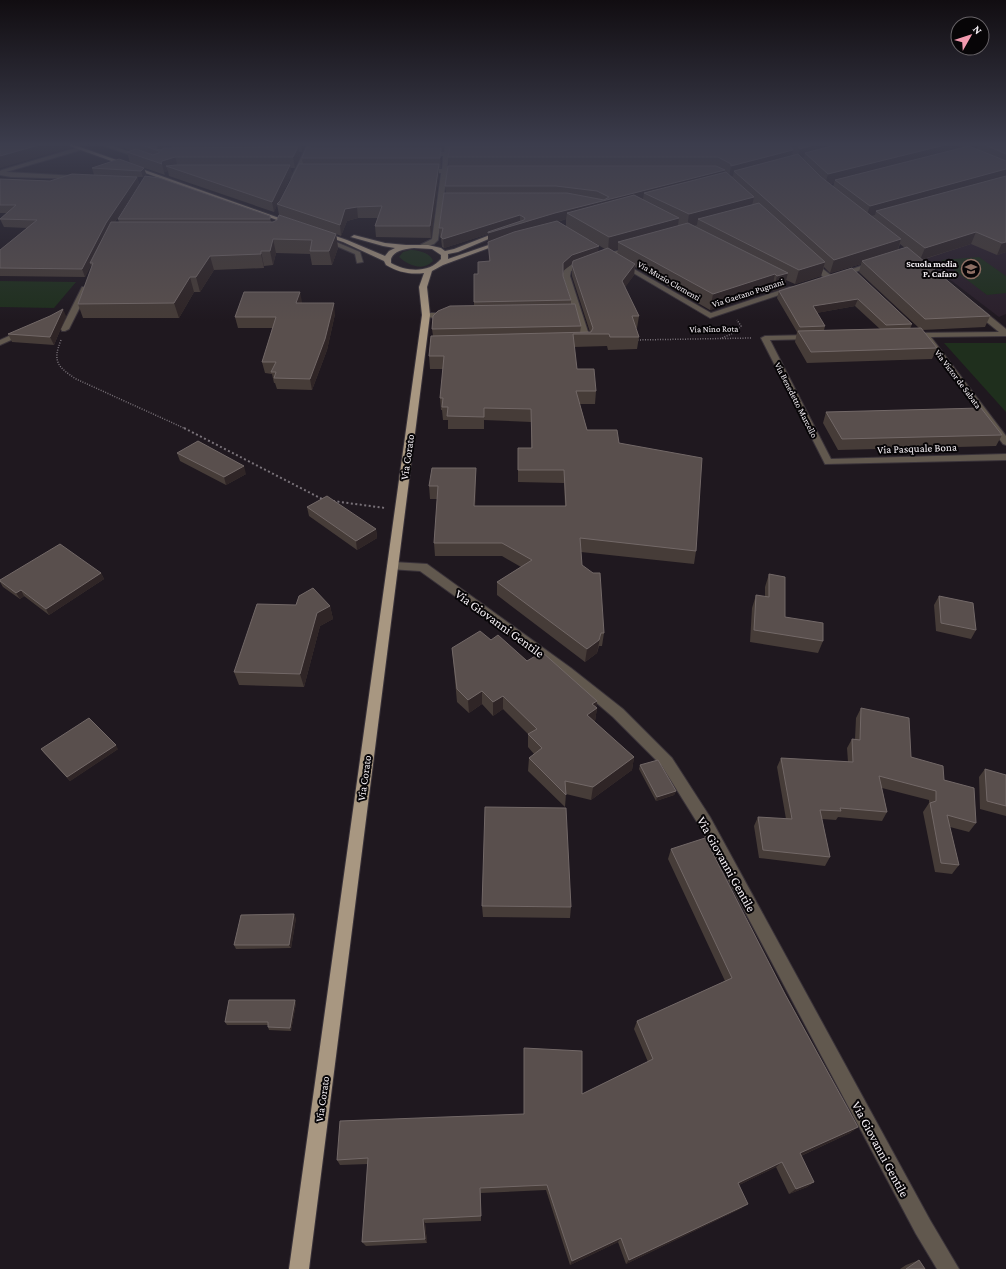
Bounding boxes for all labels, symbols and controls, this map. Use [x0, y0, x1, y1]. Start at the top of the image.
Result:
north arrow [950, 16, 990, 56]
text: N [971, 23, 985, 37]
school or university icon: Scuola media P. Cafaro [960, 258, 982, 280]
street label: Via Muzio Clementi [636, 259, 703, 303]
place label: Scuola media P. Cafaro [906, 259, 958, 279]
street label: Via Gaetano Pugnani [711, 276, 786, 309]
street label: Via Nino Rota [689, 324, 739, 334]
street label: Via Victor de Sabata [933, 348, 983, 410]
street label: Via Benedetto Marcello [773, 361, 820, 440]
street label: Via Corato [398, 433, 416, 481]
street label: Via Pasquale Bona [877, 441, 957, 456]
street label: Via Giovanni Gentile [452, 586, 547, 661]
street label: Via Corato [355, 754, 373, 802]
street label: Via Giovanni Gentile [694, 814, 759, 915]
street label: Via Corato [313, 1075, 331, 1123]
street label: Via Giovanni Gentile [849, 1099, 912, 1200]

